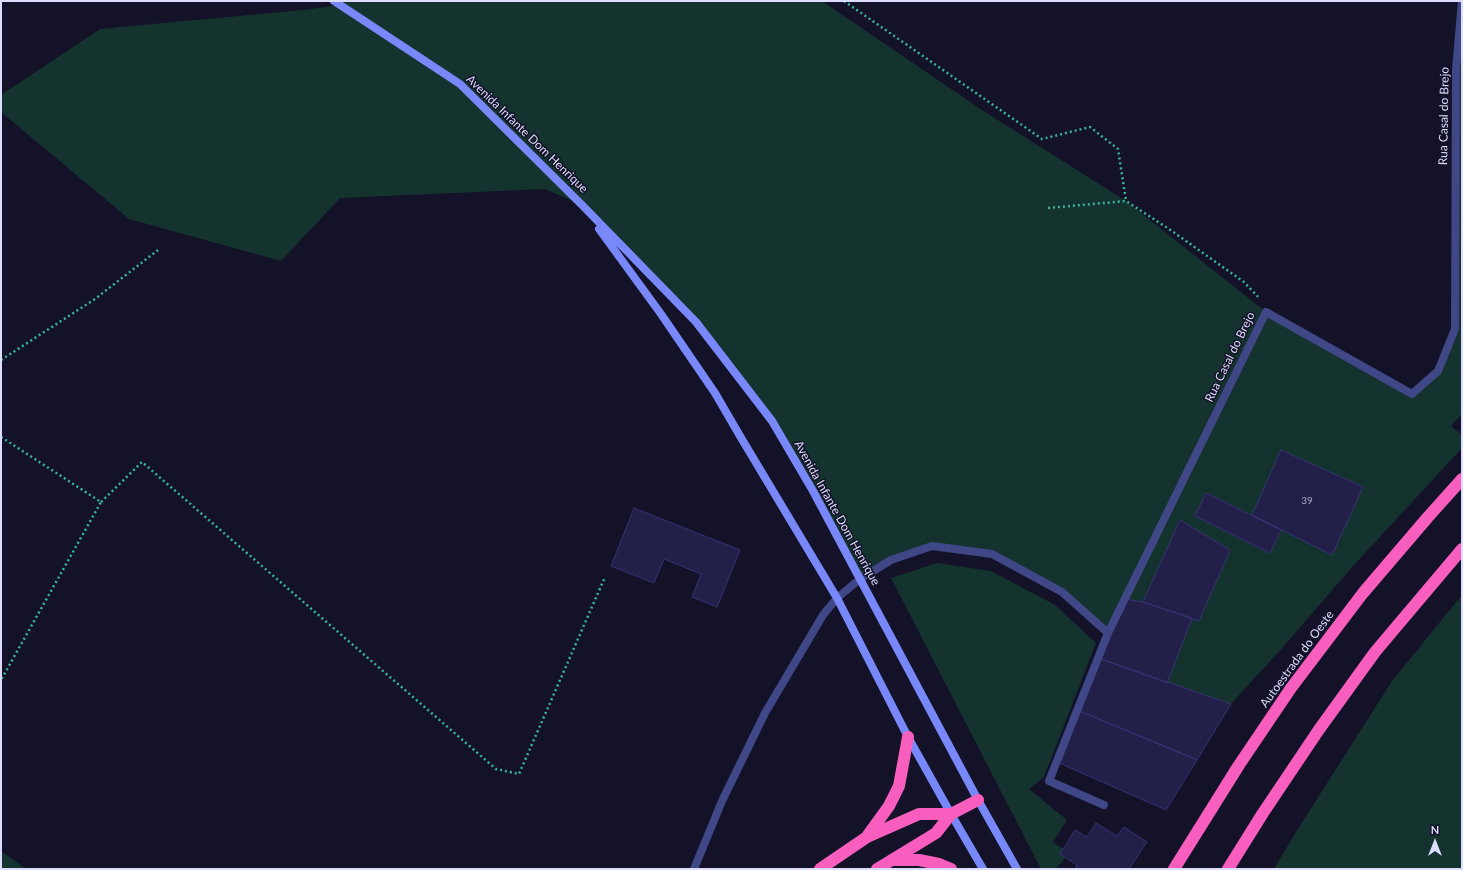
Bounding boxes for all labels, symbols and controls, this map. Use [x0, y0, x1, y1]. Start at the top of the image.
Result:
street label: Rua Casal do Brejo [1436, 67, 1452, 165]
street label: Avenida Infante Dom Henrique [463, 72, 591, 196]
street label: Rua Casal do Brejo [1202, 310, 1258, 404]
street label: Avenida Infante Dom Henrique [791, 438, 883, 588]
house number: 39 [1301, 495, 1313, 507]
street label: Autoestrada do Oeste [1257, 608, 1337, 710]
north arrow [1415, 822, 1455, 862]
text: N [1431, 823, 1439, 836]

